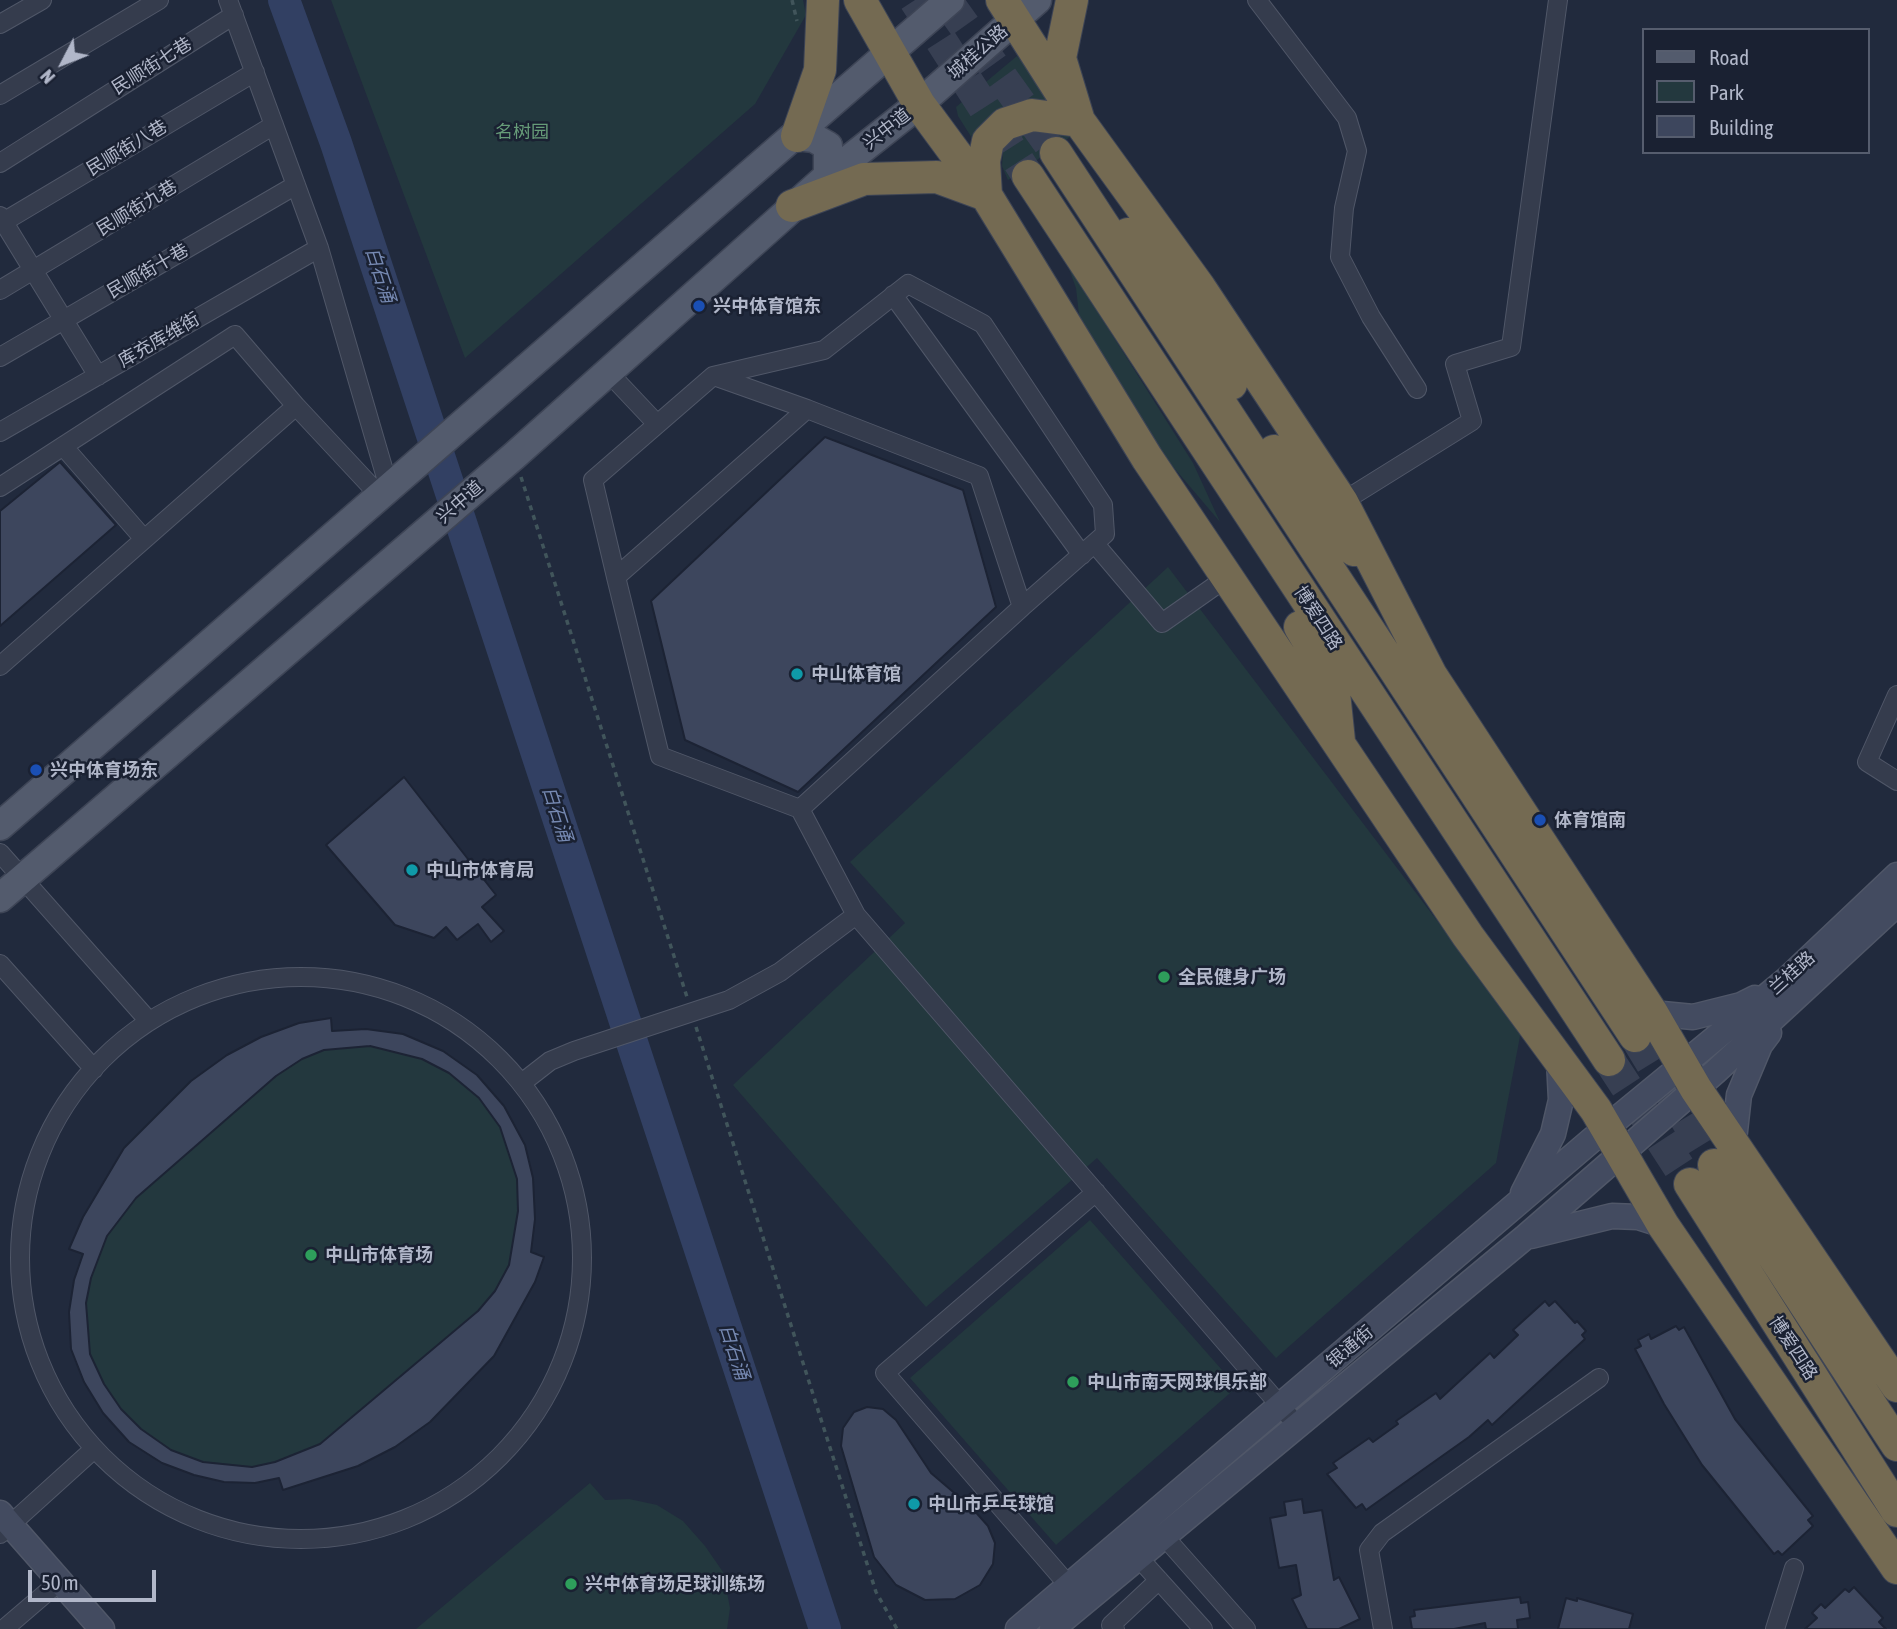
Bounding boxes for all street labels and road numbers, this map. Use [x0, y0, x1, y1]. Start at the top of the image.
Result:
street label: 城桂公路 [944, 20, 1012, 84]
street label: 民顺街七巷 [108, 33, 196, 99]
street label: 兴中道 [859, 104, 915, 154]
street label: 民顺街八巷 [83, 116, 171, 180]
street label: 民顺街九巷 [93, 176, 181, 240]
street label: 民顺街十巷 [104, 239, 192, 303]
street label: 库充库维街 [115, 308, 203, 372]
street label: 兴中道 [433, 476, 487, 528]
street label: 博爱四路 [1289, 582, 1347, 654]
street label: 兰桂路 [1765, 947, 1819, 999]
street label: 博爱四路 [1764, 1312, 1822, 1384]
street label: 银通街 [1322, 1321, 1378, 1373]

